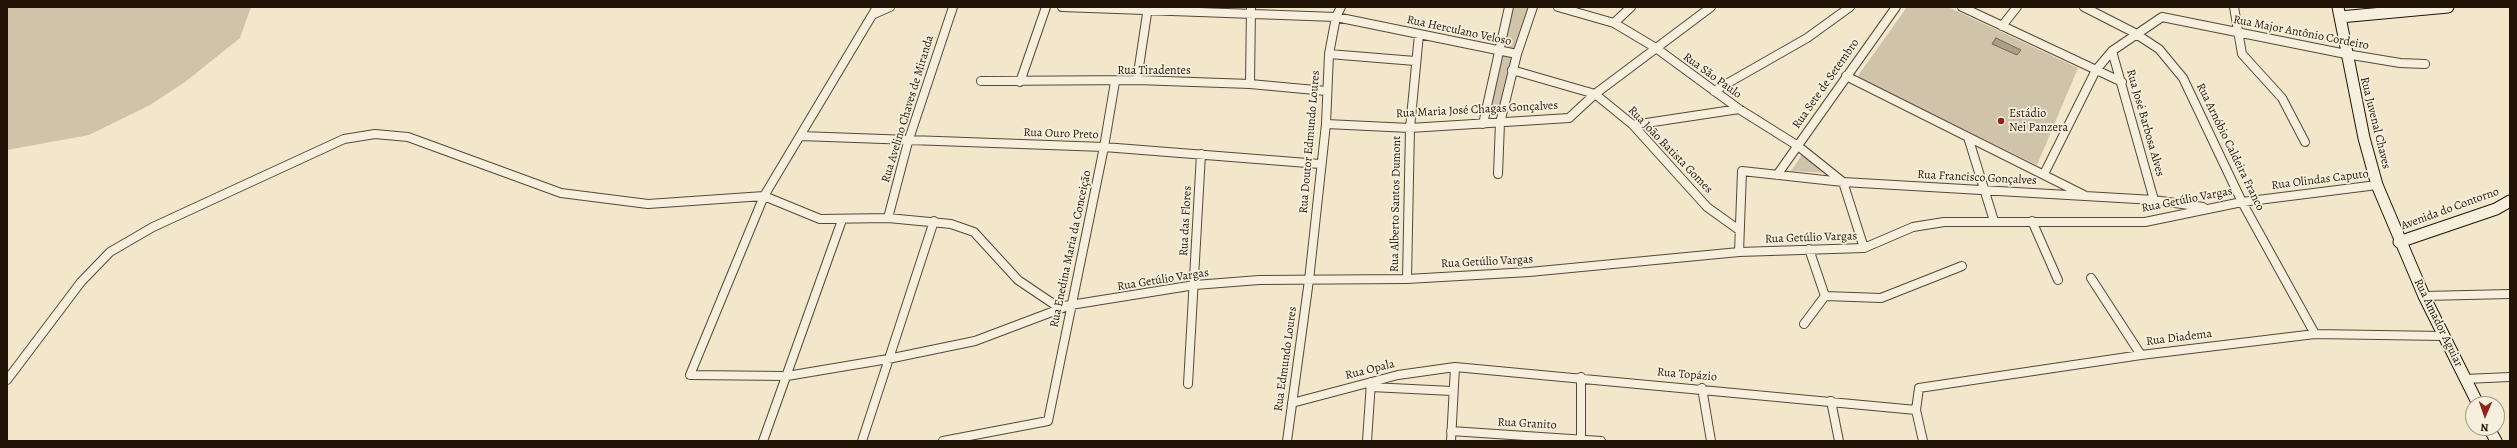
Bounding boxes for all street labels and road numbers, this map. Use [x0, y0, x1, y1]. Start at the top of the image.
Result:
street label: Rua Herculano Veloso [1405, 13, 1513, 49]
street label: Rua Major Antônio Cordeiro [2232, 13, 2370, 53]
street label: Rua Avelino Chaves de Miranda [879, 34, 937, 184]
street label: Rua Sete de Setembro [1790, 36, 1862, 132]
street label: Rua São Paulo [1680, 50, 1744, 102]
street label: Rua Tiradentes [1117, 64, 1191, 78]
street label: Rua José Barbosa Alves [2123, 68, 2167, 178]
street label: Rua Doutor Edmundo Loures [1297, 70, 1323, 214]
street label: Rua Juvenal Chaves [2357, 76, 2393, 170]
street label: Rua Arnóbio Caldeira Franco [2193, 81, 2267, 213]
street label: Rua Maria José Chagas Gonçalves [1396, 99, 1558, 121]
street label: Rua João Batista Gomes [1625, 103, 1715, 197]
street label: Rua Ouro Preto [1023, 125, 1099, 143]
street label: Rua Alberto Santos Dumont [1388, 136, 1404, 272]
street label: Rua Olindas Caputo [2271, 167, 2369, 193]
street label: Rua Francisco Gonçalves [1917, 168, 2037, 188]
street label: Rua Enedina Maria da Conceição [1047, 169, 1095, 329]
street label: Rua Getúlio Vargas [2140, 184, 2234, 216]
street label: Rua das Flores [1177, 185, 1195, 257]
street label: Avenida do Contorno [2399, 185, 2501, 233]
street label: Rua Getúlio Vargas [1765, 229, 1857, 247]
street label: Rua Getúlio Vargas [1440, 252, 1534, 272]
street label: Rua Getúlio Vargas [1116, 266, 1210, 294]
street label: Rua Amador Aguiar [2410, 277, 2466, 369]
street label: Rua Edmundo Loures [1272, 306, 1300, 412]
street label: Rua Diadema [2145, 327, 2213, 349]
street label: Rua Opala [1344, 357, 1396, 383]
street label: Rua Topázio [1656, 365, 1718, 385]
street label: Rua Granito [1497, 415, 1557, 433]

